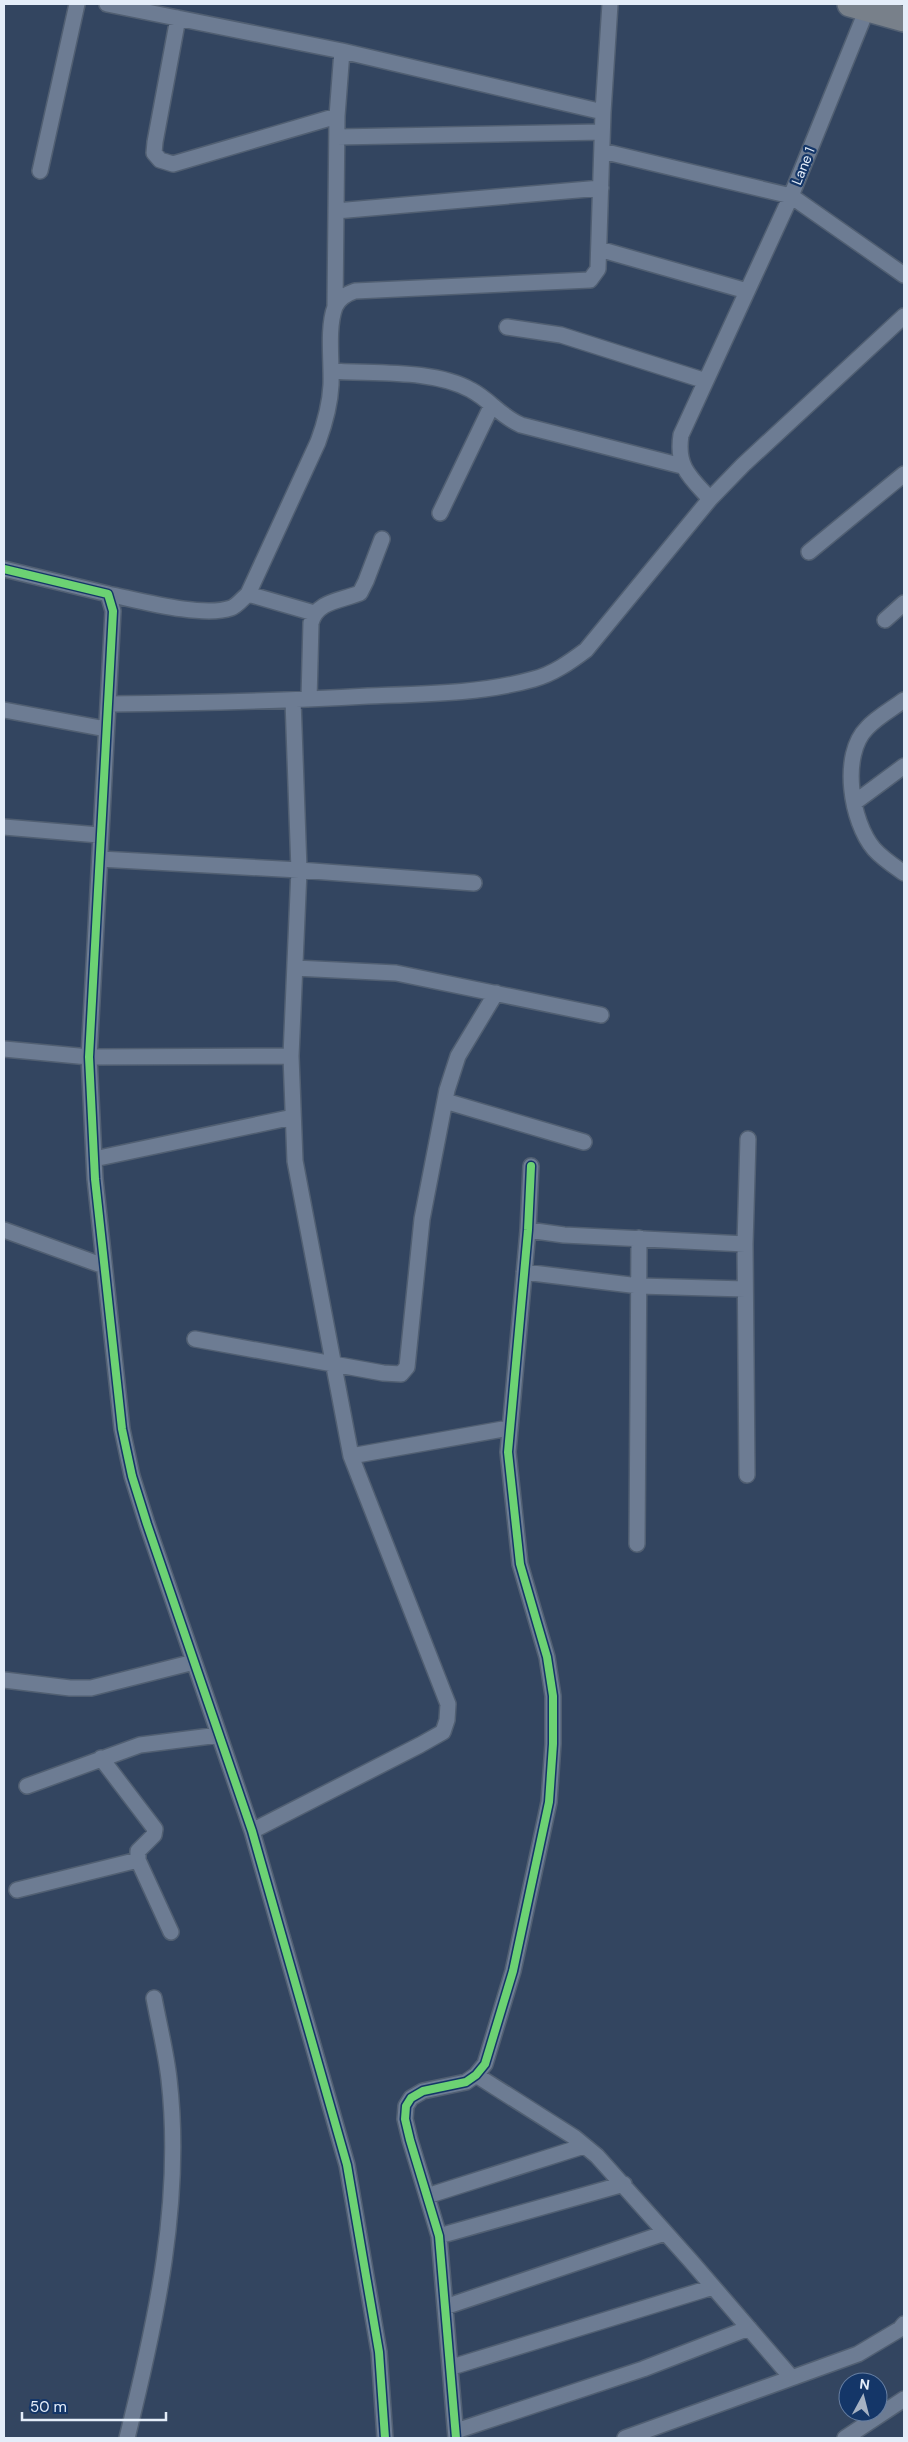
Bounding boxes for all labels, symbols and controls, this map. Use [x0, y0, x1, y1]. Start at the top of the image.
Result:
street label: Lane 1 [787, 145, 819, 187]
north arrow [838, 2372, 888, 2422]
text: N [858, 2375, 871, 2394]
scale bar [22, 2390, 166, 2422]
text: 50 m [30, 2397, 67, 2417]

